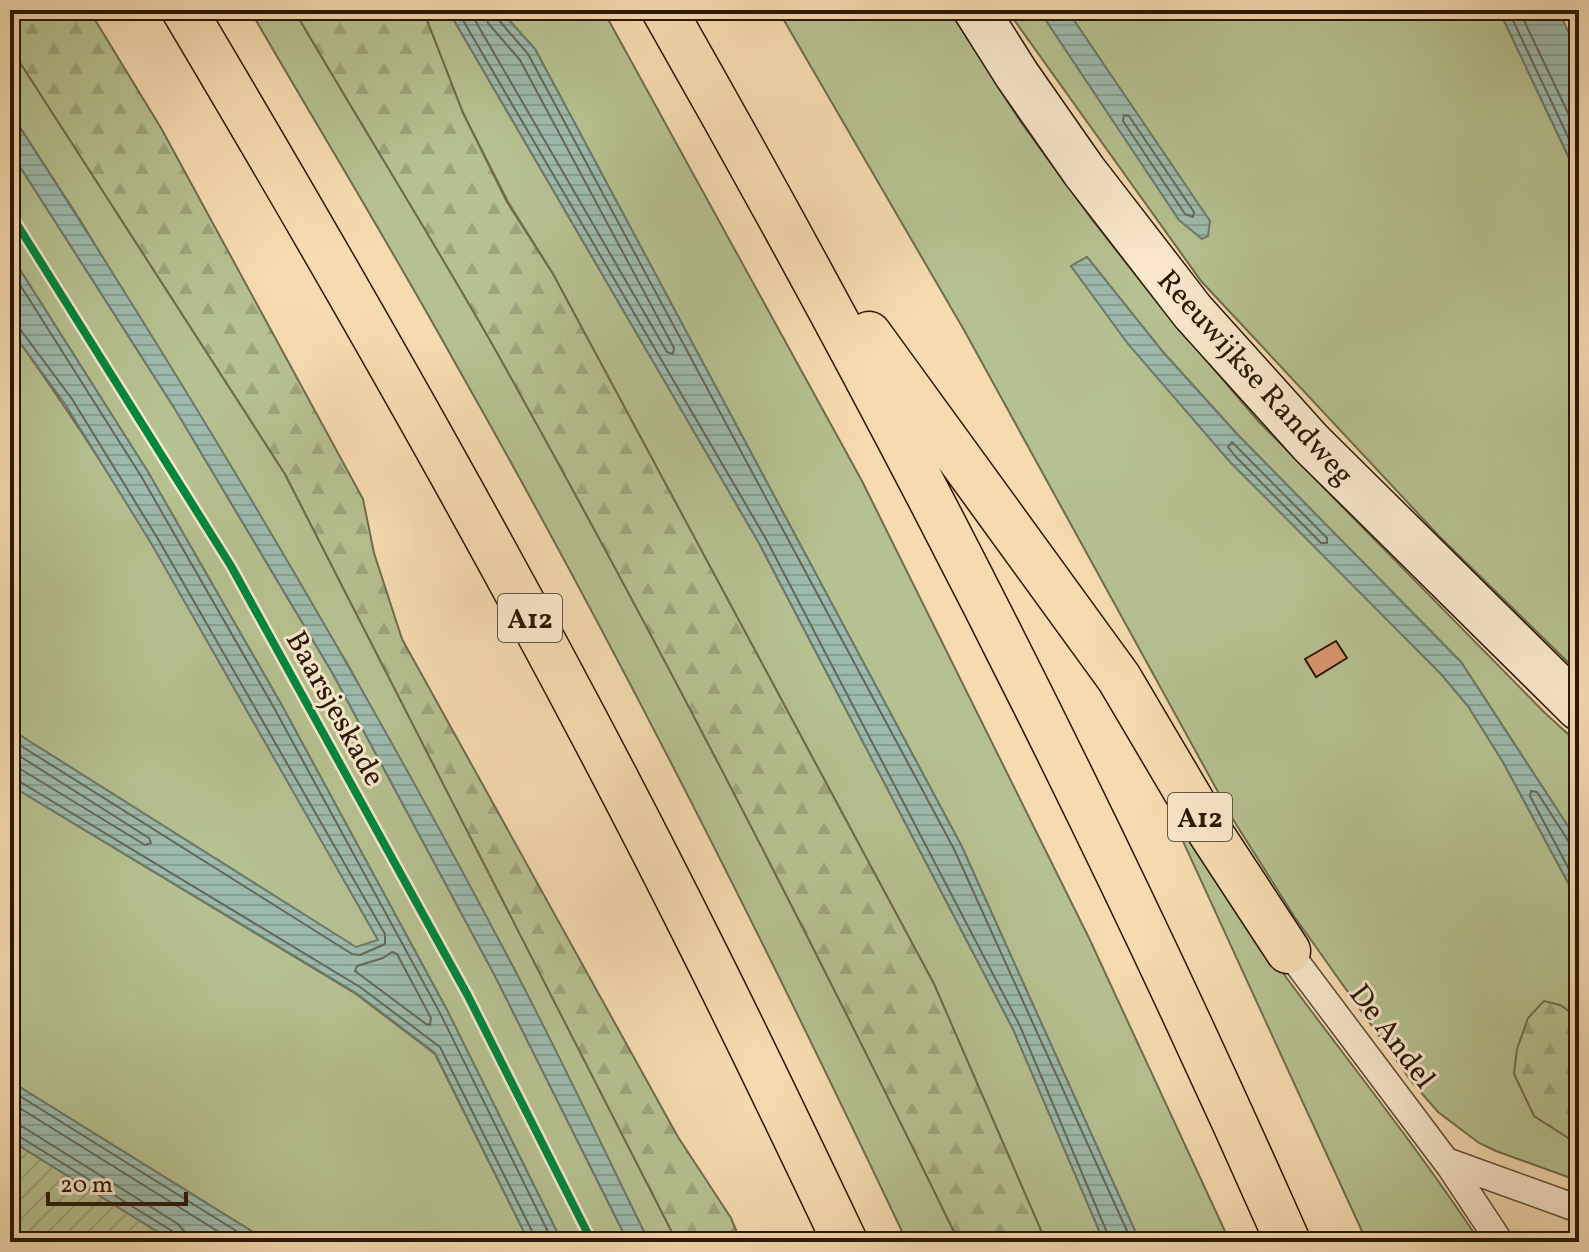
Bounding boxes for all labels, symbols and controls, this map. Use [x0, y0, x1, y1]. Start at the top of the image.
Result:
street label: Reeuwijkse Randweg [1146, 261, 1363, 495]
road number: A12 [498, 594, 562, 642]
street label: Baarsjeskade [274, 624, 394, 794]
road number: A12 [1168, 793, 1232, 841]
street label: De Andel [1338, 976, 1445, 1098]
scale bar [48, 1156, 186, 1206]
text: 20 m [60, 1169, 113, 1203]

